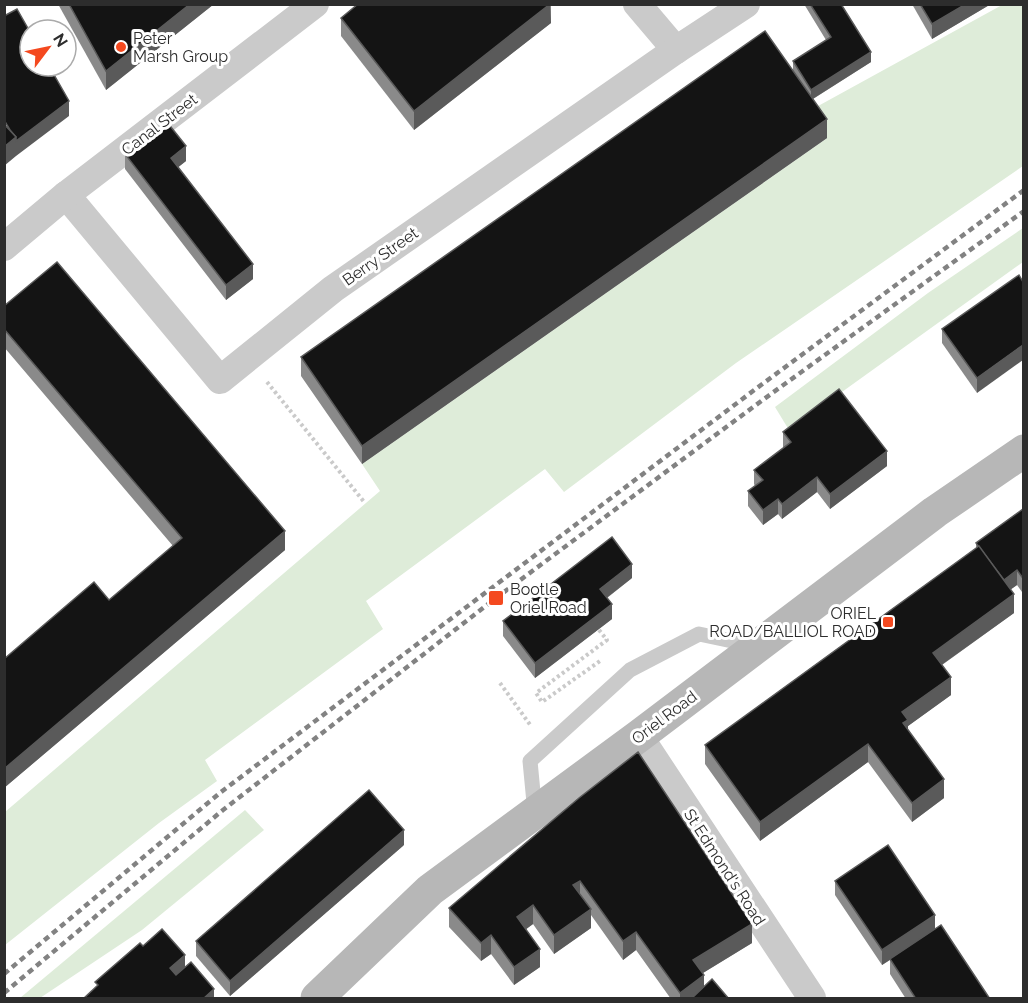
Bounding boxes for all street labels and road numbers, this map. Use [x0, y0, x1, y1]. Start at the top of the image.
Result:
street label: Canal Street [118, 89, 201, 159]
street label: Berry Street [339, 223, 422, 289]
street label: Oriel Road [628, 687, 701, 748]
street label: St Edmond's Road [680, 805, 769, 929]

